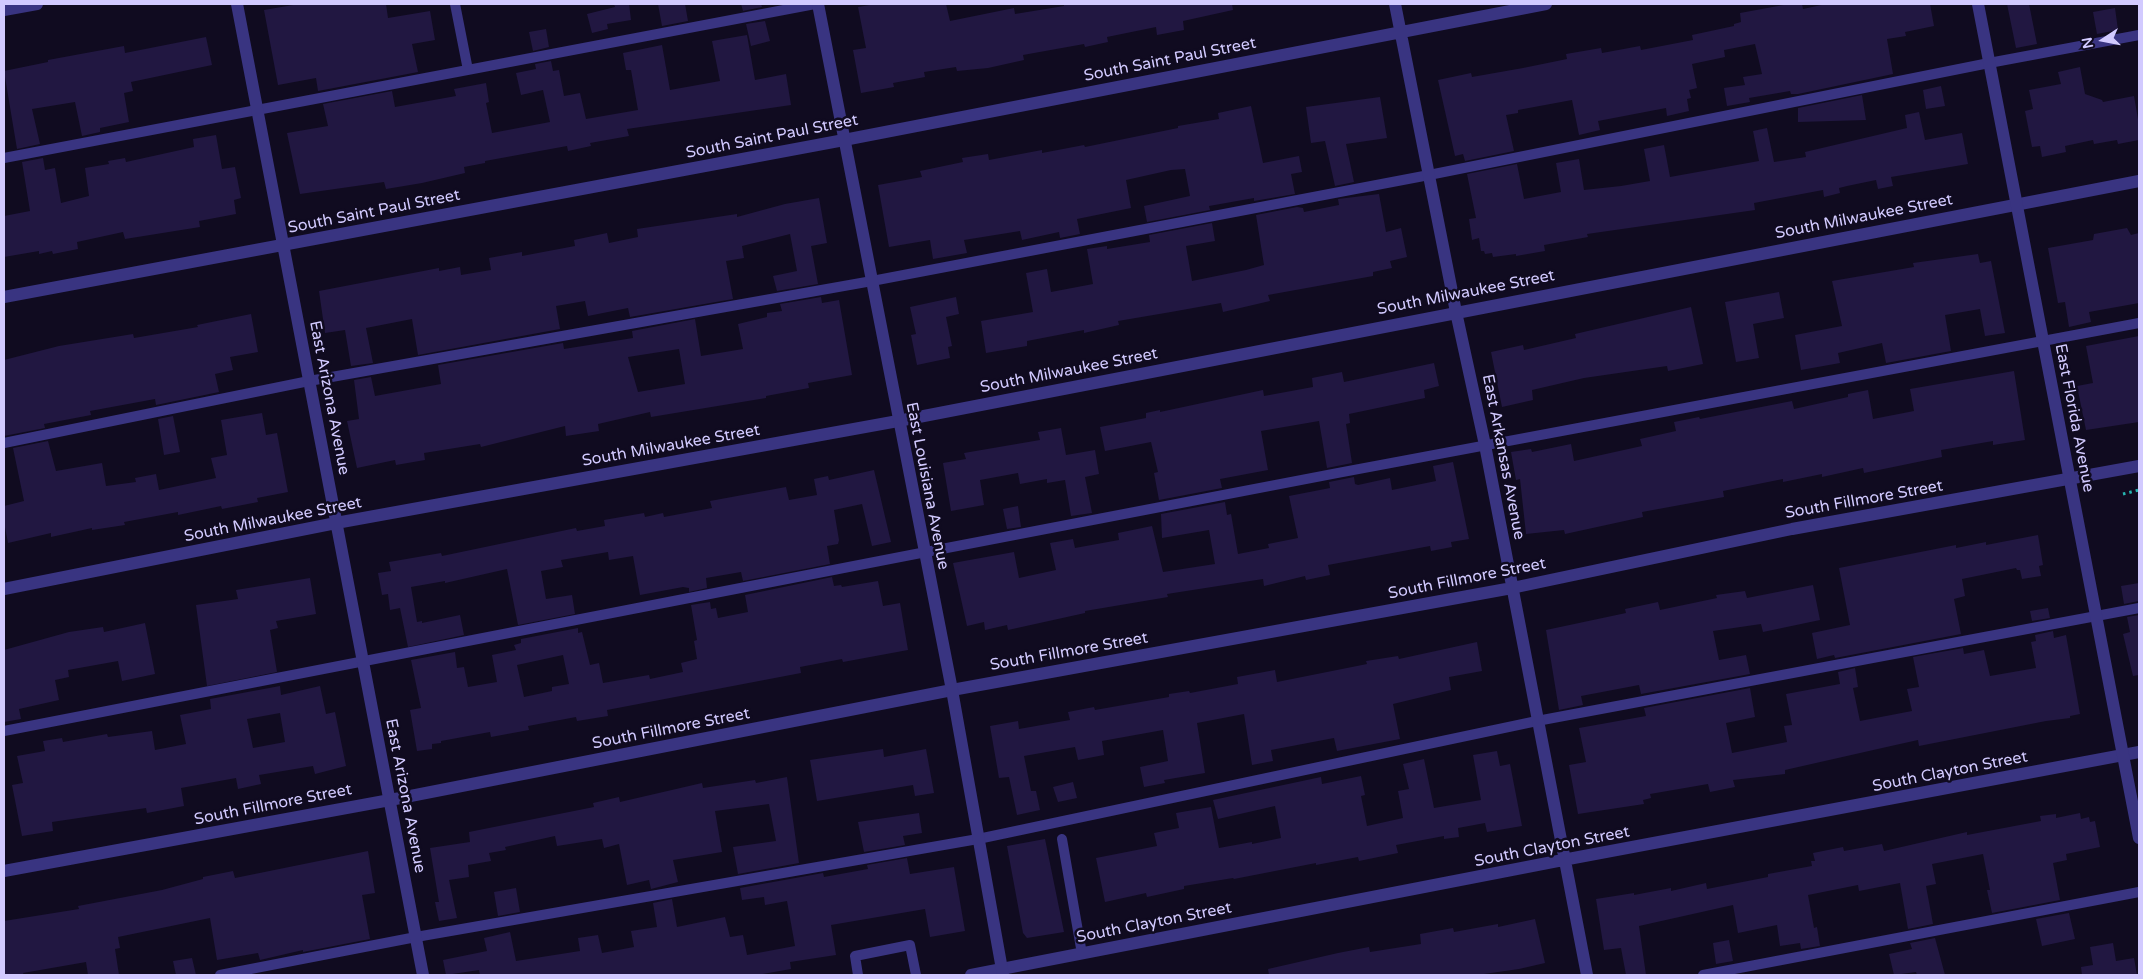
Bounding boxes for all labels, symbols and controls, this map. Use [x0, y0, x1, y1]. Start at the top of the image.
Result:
north arrow [2078, 15, 2128, 65]
street label: South Saint Paul Street [1082, 34, 1258, 86]
text: N [2078, 36, 2097, 50]
street label: South Saint Paul Street [684, 111, 860, 163]
street label: South Saint Paul Street [286, 186, 462, 238]
street label: South Milwaukee Street [1774, 190, 1954, 244]
street label: South Milwaukee Street [1376, 266, 1556, 320]
street label: East Arizona Avenue [305, 319, 353, 477]
street label: East Florida Avenue [2050, 342, 2098, 494]
street label: South Milwaukee Street [979, 344, 1159, 398]
street label: East Arkansas Avenue [1478, 373, 1528, 541]
street label: East Louisiana Avenue [901, 401, 953, 571]
street label: South Milwaukee Street [580, 421, 762, 471]
street label: South Fillmore Street [1784, 477, 1944, 523]
street label: South Milwaukee Street [183, 493, 363, 547]
street label: South Fillmore Street [1387, 554, 1547, 604]
street label: South Fillmore Street [989, 629, 1149, 675]
street label: South Fillmore Street [591, 704, 751, 754]
street label: East Arizona Avenue [381, 717, 429, 875]
street label: South Clayton Street [1871, 748, 2029, 796]
street label: South Fillmore Street [193, 780, 353, 830]
street label: South Clayton Street [1473, 823, 1631, 871]
street label: South Clayton Street [1075, 899, 1233, 947]

